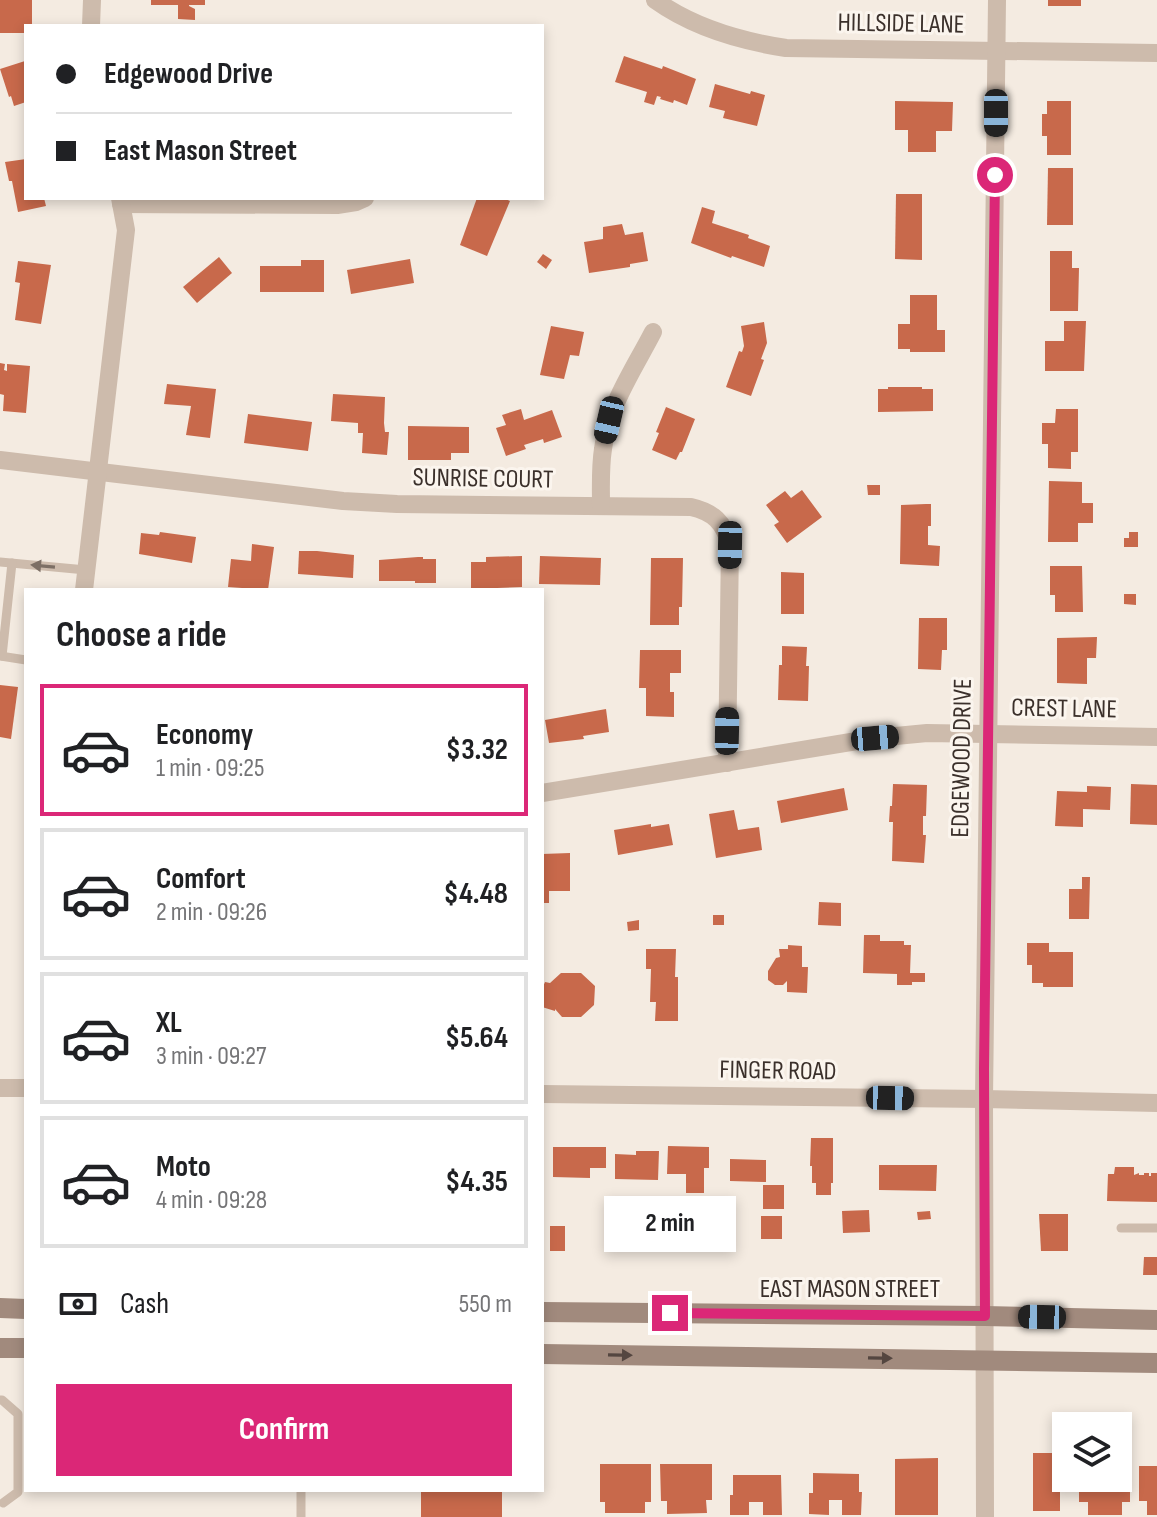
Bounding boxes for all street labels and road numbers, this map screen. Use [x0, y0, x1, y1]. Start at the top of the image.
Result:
street label: HILLSIDE LANE [837, 7, 965, 41]
street label: SUNRISE COURT [412, 462, 554, 496]
street label: EDGEWOOD DRIVE [945, 678, 979, 838]
street label: CREST LANE [1011, 693, 1117, 725]
street label: FINGER ROAD [719, 1054, 837, 1088]
street label: EAST MASON STREET [760, 1274, 940, 1305]

